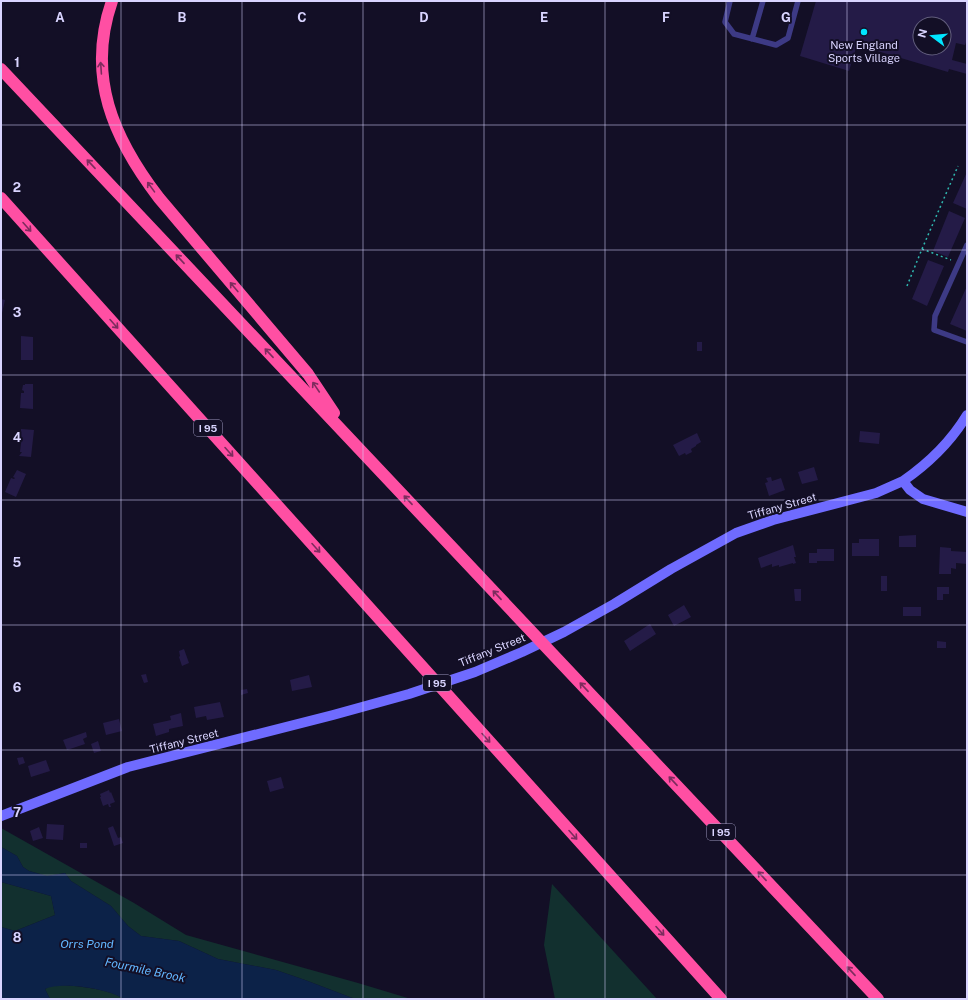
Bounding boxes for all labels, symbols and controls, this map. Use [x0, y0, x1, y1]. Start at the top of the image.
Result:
text: A [55, 10, 65, 25]
text: B [178, 10, 187, 25]
text: C [297, 10, 307, 25]
text: D [419, 10, 429, 25]
text: E [540, 10, 548, 25]
text: F [662, 10, 670, 25]
text: G [781, 10, 791, 25]
north arrow [912, 16, 952, 56]
marker: New England Sports Village [859, 27, 869, 37]
text: N [915, 27, 929, 39]
place label: New England Sports Village [828, 39, 900, 64]
text: 1 [14, 55, 20, 70]
one-way arrow [98, 62, 105, 75]
one-way arrow [86, 159, 96, 169]
text: 2 [13, 180, 21, 195]
one-way arrow [147, 181, 155, 192]
one-way arrow [22, 222, 32, 232]
one-way arrow [175, 254, 185, 264]
one-way arrow [229, 281, 238, 292]
text: 3 [13, 305, 22, 320]
one-way arrow [109, 319, 119, 329]
one-way arrow [264, 348, 274, 358]
one-way arrow [312, 382, 320, 393]
road number: I 95 [194, 420, 222, 436]
text: 4 [13, 430, 22, 445]
one-way arrow [224, 446, 233, 456]
street label: Tiffany Street [746, 490, 818, 522]
one-way arrow [403, 495, 413, 505]
one-way arrow [311, 543, 320, 553]
text: 5 [13, 555, 22, 570]
one-way arrow [492, 590, 502, 600]
street label: Tiffany Street [457, 631, 527, 669]
road number: I 95 [423, 675, 451, 691]
text: 6 [13, 680, 22, 695]
one-way arrow [579, 682, 589, 692]
street label: Tiffany Street [148, 727, 220, 755]
one-way arrow [482, 733, 491, 743]
one-way arrow [669, 777, 678, 787]
text: 7 [13, 805, 21, 820]
road number: I 95 [707, 824, 735, 840]
one-way arrow [568, 829, 577, 839]
one-way arrow [757, 871, 767, 881]
one-way arrow [655, 926, 665, 936]
text: 8 [13, 930, 22, 945]
water label: Orrs Pond [60, 937, 114, 951]
water label: Fourmile Brook [103, 955, 187, 985]
one-way arrow [847, 966, 856, 976]

